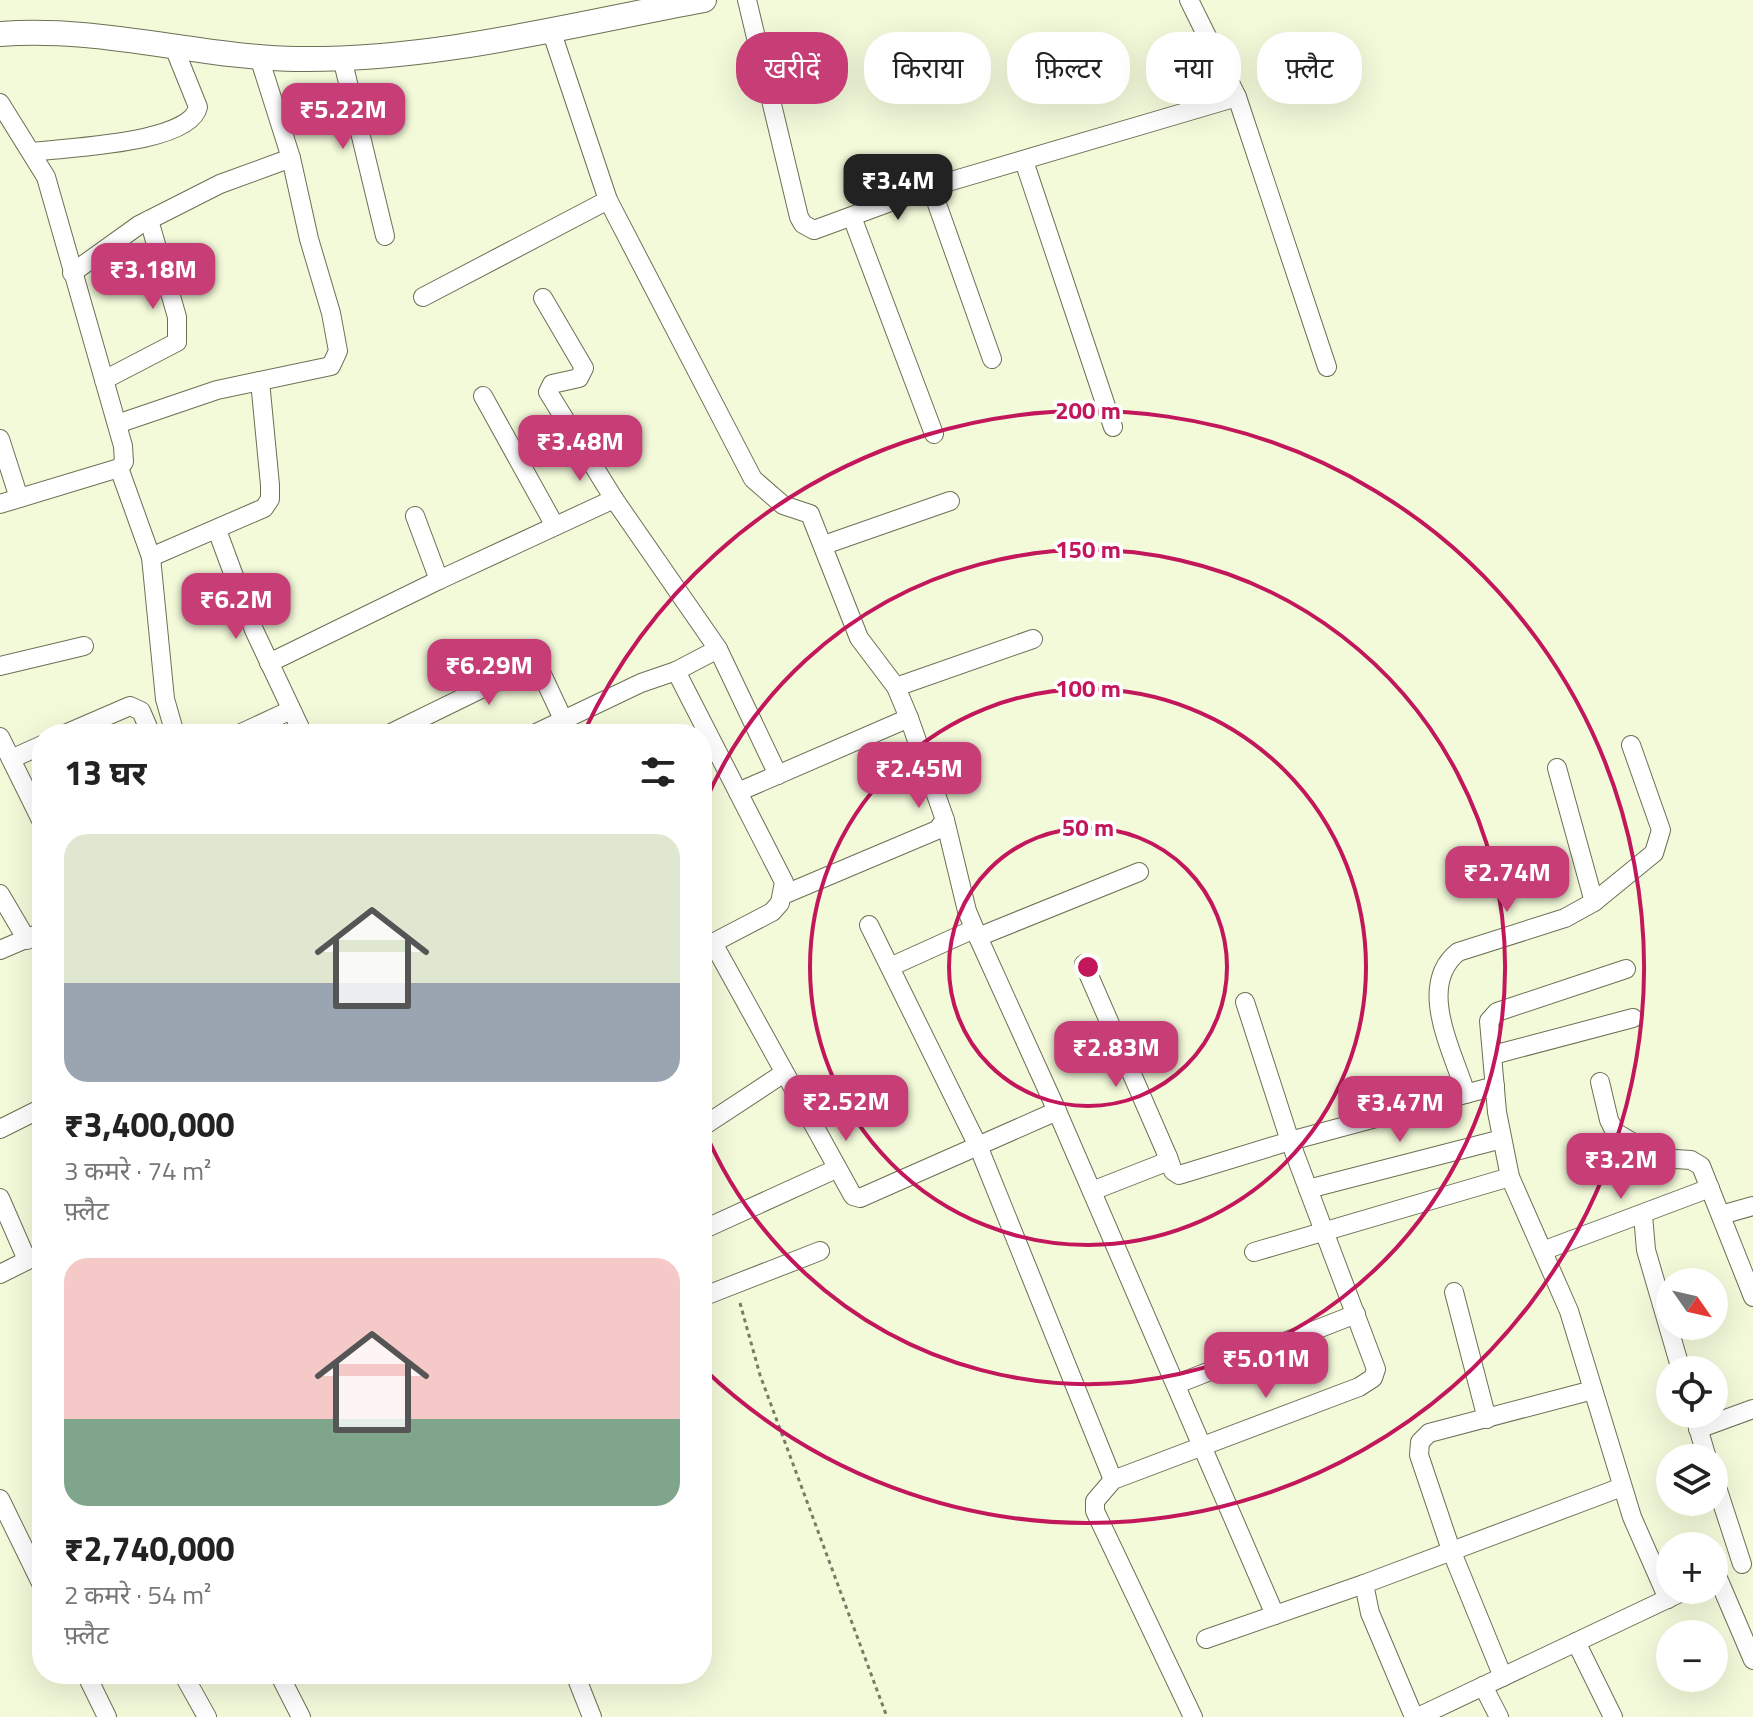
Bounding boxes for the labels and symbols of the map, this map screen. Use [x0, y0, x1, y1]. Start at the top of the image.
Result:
pin: ₹5.22M [278, 83, 408, 151]
pin: ₹3.4M [842, 154, 954, 222]
pin: ₹3.18M [88, 243, 218, 311]
text: 200 m [1055, 392, 1121, 428]
pin: ₹3.48M [515, 415, 645, 483]
text: 150 m [1055, 531, 1121, 567]
pin: ₹6.2M [180, 573, 292, 641]
pin: ₹6.29M [424, 639, 554, 707]
text: 100 m [1055, 670, 1121, 706]
pin: ₹2.45M [854, 742, 984, 810]
text: 50 m [1062, 809, 1114, 845]
pin: ₹2.74M [1442, 846, 1572, 914]
centre of rings [1074, 953, 1102, 981]
pin: ₹2.83M [1051, 1021, 1181, 1089]
pin: ₹2.52M [781, 1075, 911, 1143]
pin: ₹3.47M [1335, 1076, 1465, 1144]
pin: ₹3.2M [1565, 1133, 1677, 1201]
north arrow [1656, 1268, 1728, 1340]
pin: ₹5.01M [1201, 1332, 1331, 1400]

